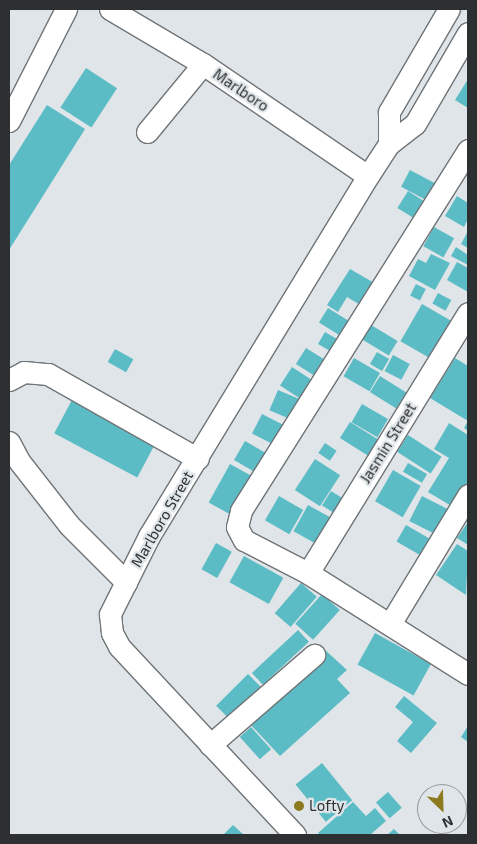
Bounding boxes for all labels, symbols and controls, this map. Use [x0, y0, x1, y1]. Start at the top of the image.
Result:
street label: Marlboro [210, 65, 272, 115]
street label: Jasmin Street [356, 399, 420, 487]
street label: Marlboro Street [127, 468, 197, 570]
north arrow [417, 784, 467, 834]
place label: Lofty [309, 797, 345, 815]
marker: Lofty [293, 800, 305, 812]
text: N [440, 812, 456, 832]

